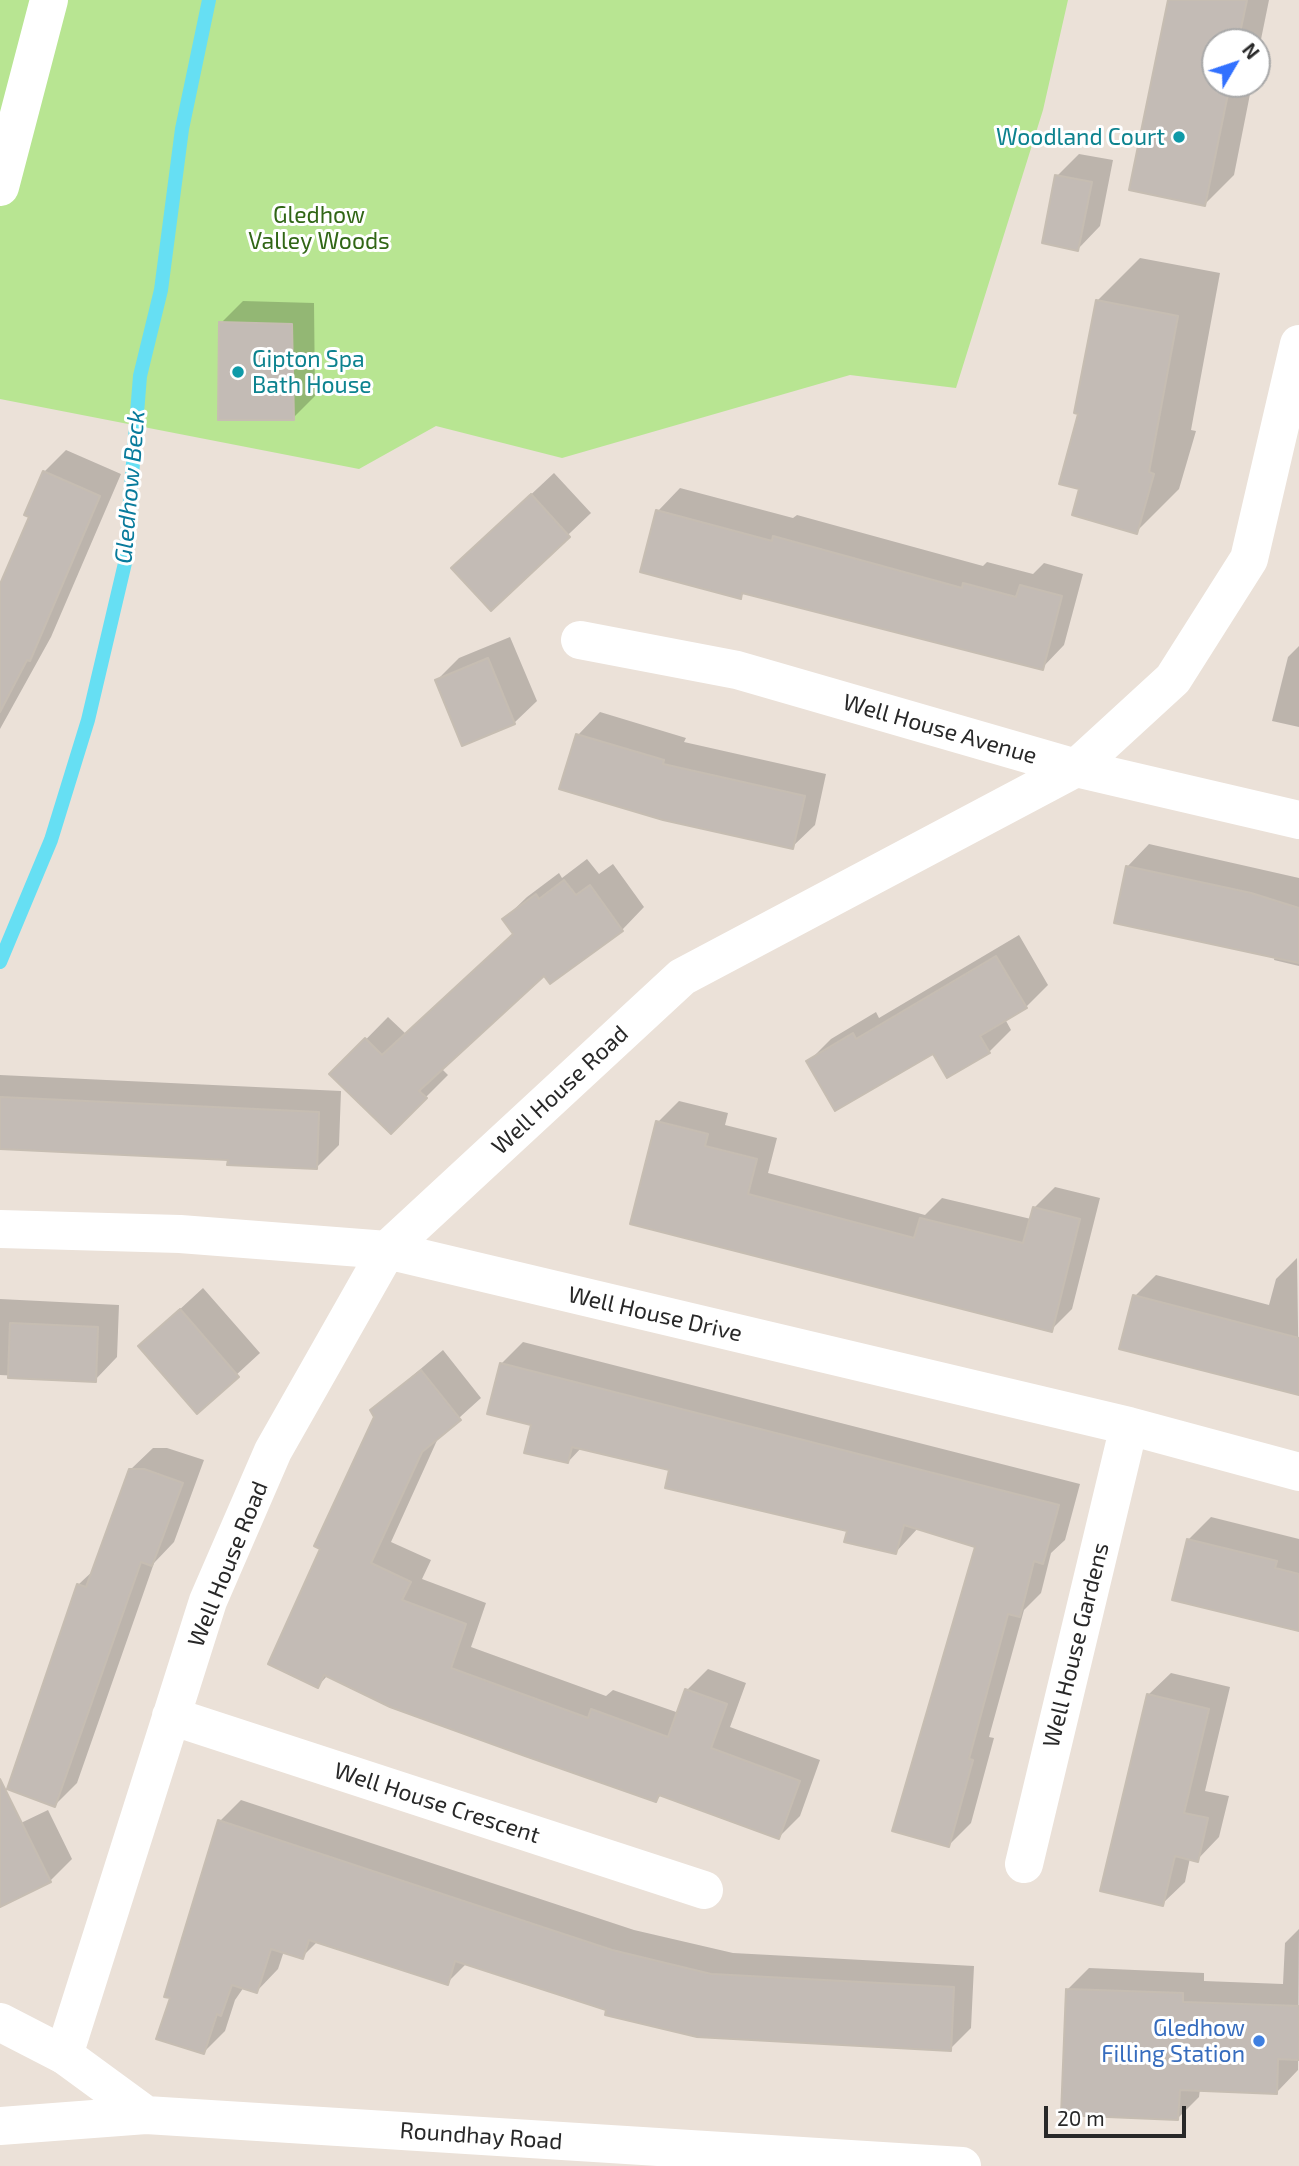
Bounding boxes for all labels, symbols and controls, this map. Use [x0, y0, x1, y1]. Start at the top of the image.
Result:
north arrow [1201, 28, 1271, 98]
text: N [1238, 38, 1264, 63]
place label: Woodland Court [996, 123, 1165, 151]
marker: Woodland Court [1171, 129, 1187, 145]
park label: Gledhow Valley Woods [248, 201, 390, 255]
place label: Gipton Spa Bath House [252, 345, 372, 399]
marker: Gipton Spa Bath House [230, 364, 246, 380]
water label: Gledhow Beck [109, 409, 151, 565]
street label: Well House Avenue [840, 688, 1040, 770]
street label: Well House Road [486, 1020, 634, 1160]
street label: Well House Drive [565, 1281, 745, 1347]
street label: Well House Road [182, 1477, 274, 1651]
street label: Well House Gardens [1037, 1540, 1115, 1750]
street label: Well House Crescent [331, 1757, 543, 1849]
place label: Gledhow Filling Station [1101, 2014, 1245, 2068]
marker: Gledhow Filling Station [1251, 2033, 1267, 2049]
scale bar [1047, 2092, 1189, 2136]
text: 20 m [1057, 2105, 1105, 2130]
street label: Roundhay Road [399, 2117, 563, 2155]

